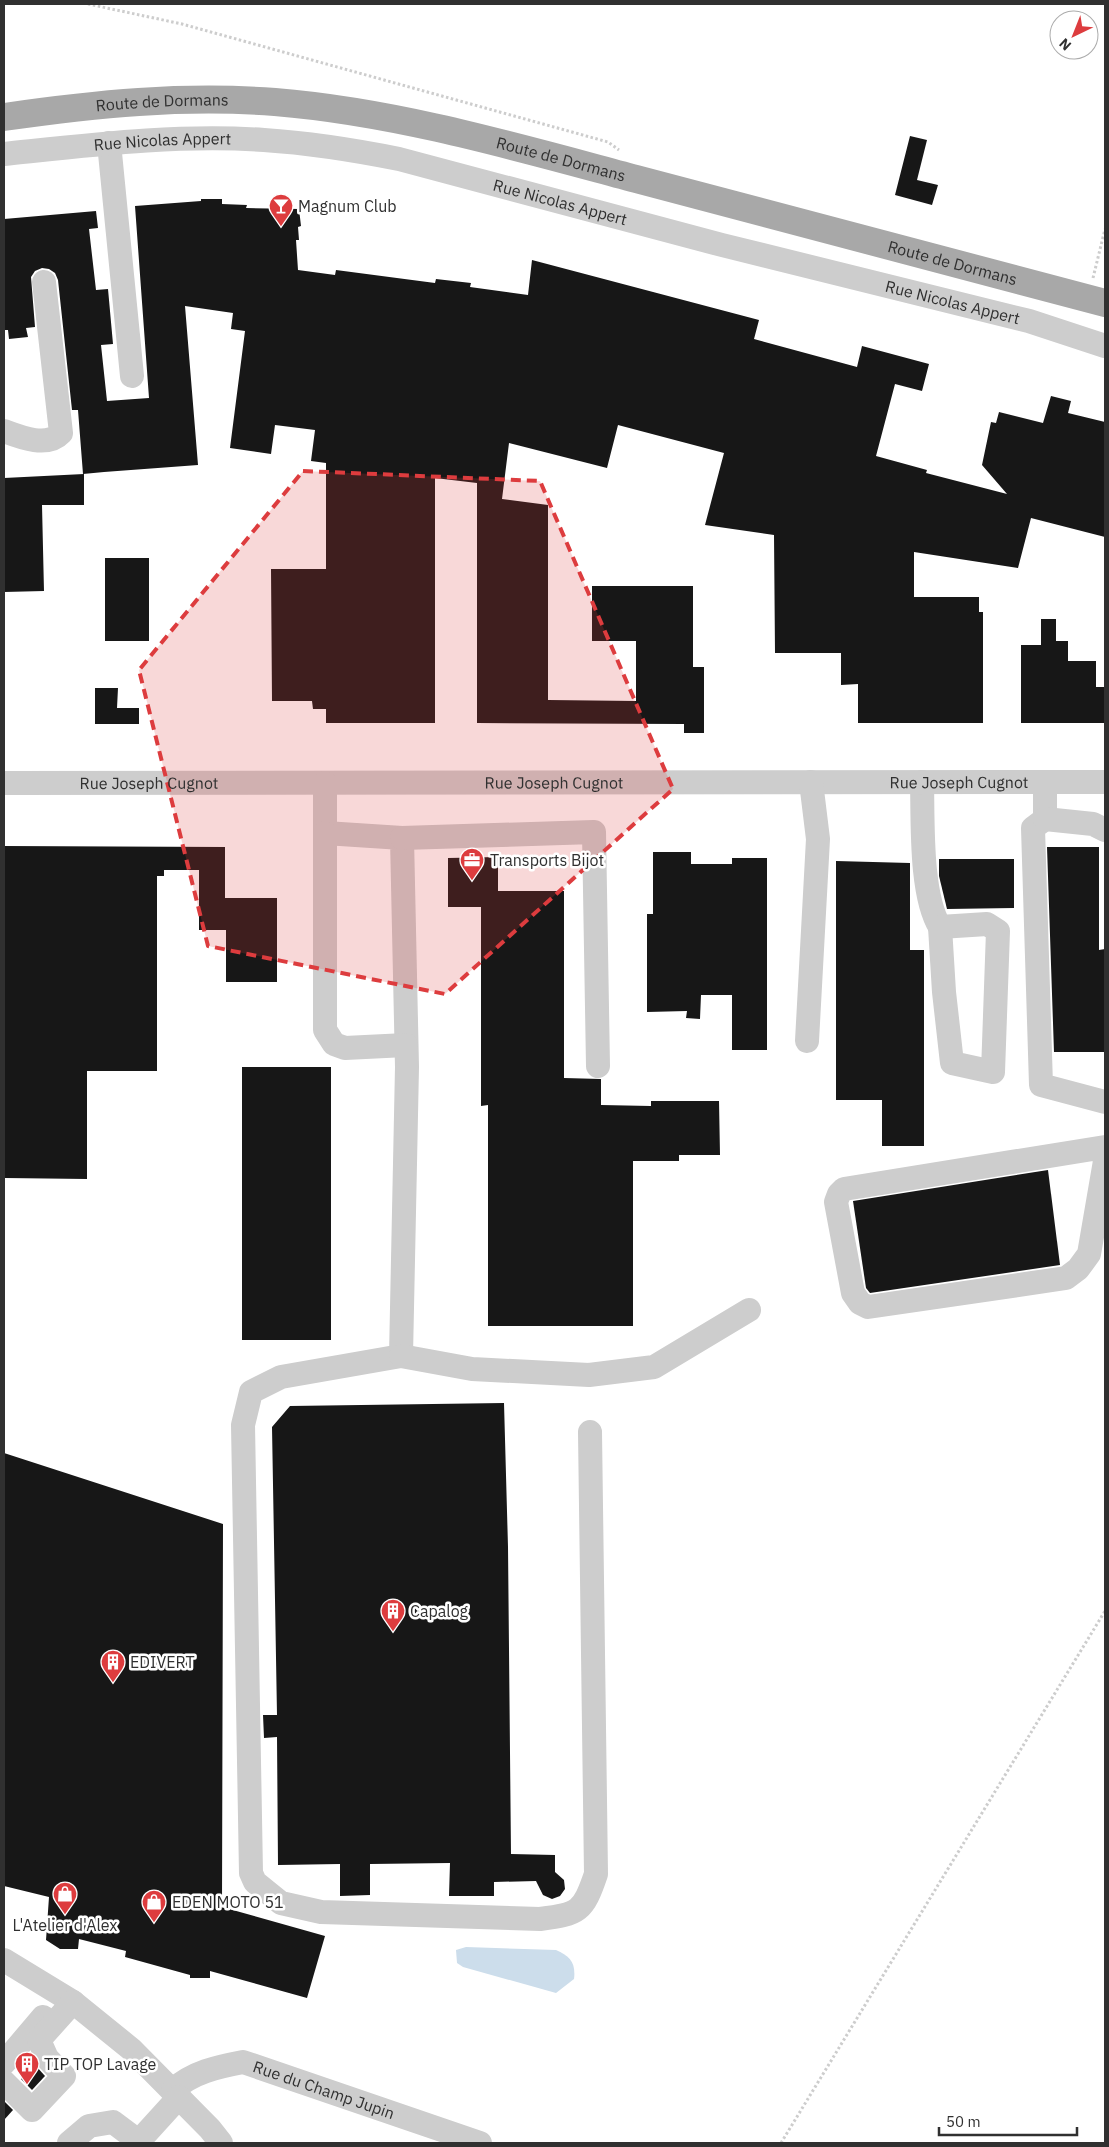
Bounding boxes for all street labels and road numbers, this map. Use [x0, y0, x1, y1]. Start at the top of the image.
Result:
street label: Route de Dormans [95, 90, 229, 116]
street label: Rue Nicolas Appert [93, 128, 231, 155]
street label: Route de Dormans [494, 132, 628, 186]
street label: Rue Nicolas Appert [491, 175, 629, 229]
street label: Route de Dormans [886, 236, 1019, 289]
street label: Rue Nicolas Appert [883, 276, 1022, 328]
street label: Rue Joseph Cugnot [484, 772, 624, 793]
street label: Rue Joseph Cugnot [889, 772, 1029, 792]
street label: Rue Joseph Cugnot [79, 773, 219, 793]
street label: Rue du Champ Jupin [251, 2056, 397, 2123]

